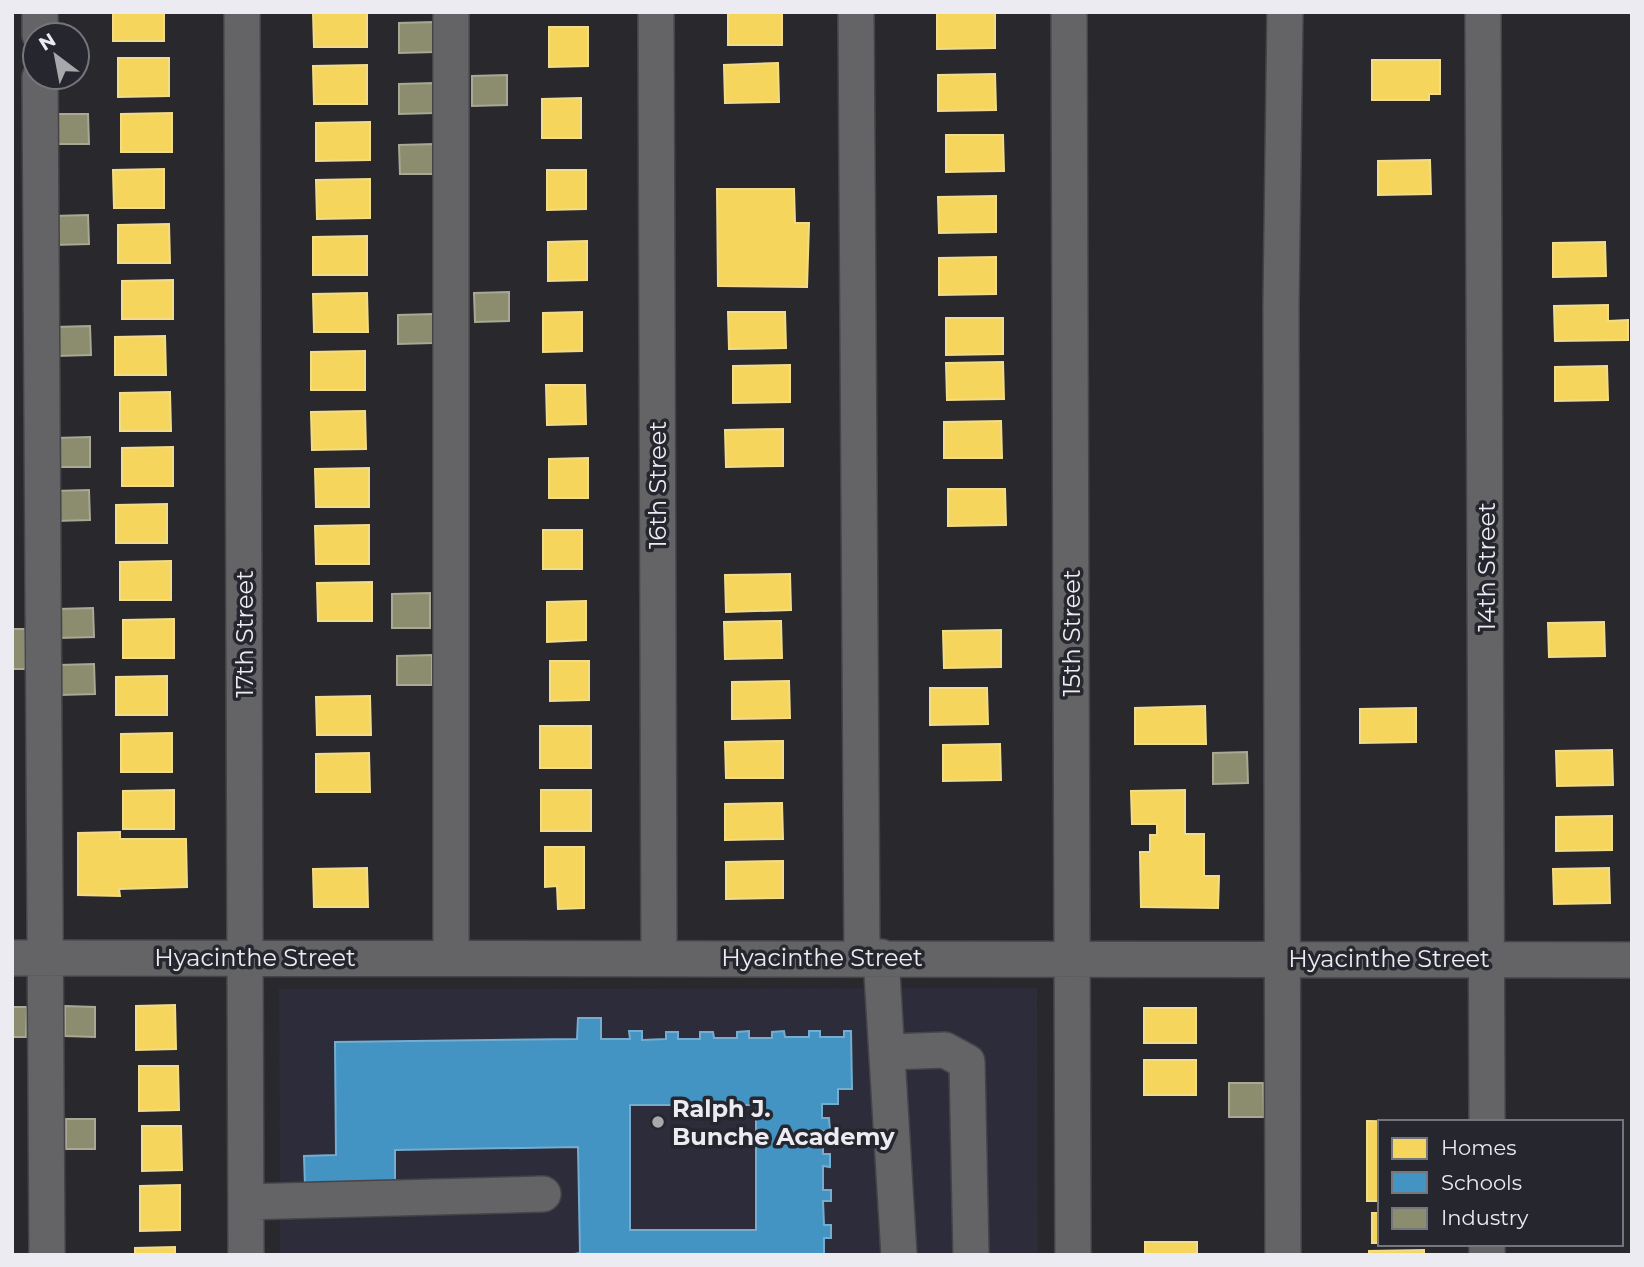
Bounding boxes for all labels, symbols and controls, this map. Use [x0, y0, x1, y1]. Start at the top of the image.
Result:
north arrow [21, 21, 91, 91]
text: N [35, 28, 60, 56]
street label: 16th Street [643, 421, 672, 549]
street label: 14th Street [1472, 502, 1501, 632]
street label: 15th Street [1057, 569, 1086, 697]
street label: 17th Street [230, 570, 259, 698]
street label: Hyacinthe Street [154, 943, 356, 972]
street label: Hyacinthe Street [721, 943, 923, 972]
street label: Hyacinthe Street [1288, 944, 1490, 973]
place label: Ralph J. Bunche Academy [672, 1094, 895, 1151]
marker: Ralph J. Bunche Academy [650, 1114, 666, 1130]
legend [1378, 1120, 1623, 1246]
text: Homes [1441, 1135, 1516, 1160]
text: Schools [1441, 1170, 1522, 1195]
text: Industry [1441, 1205, 1529, 1230]

